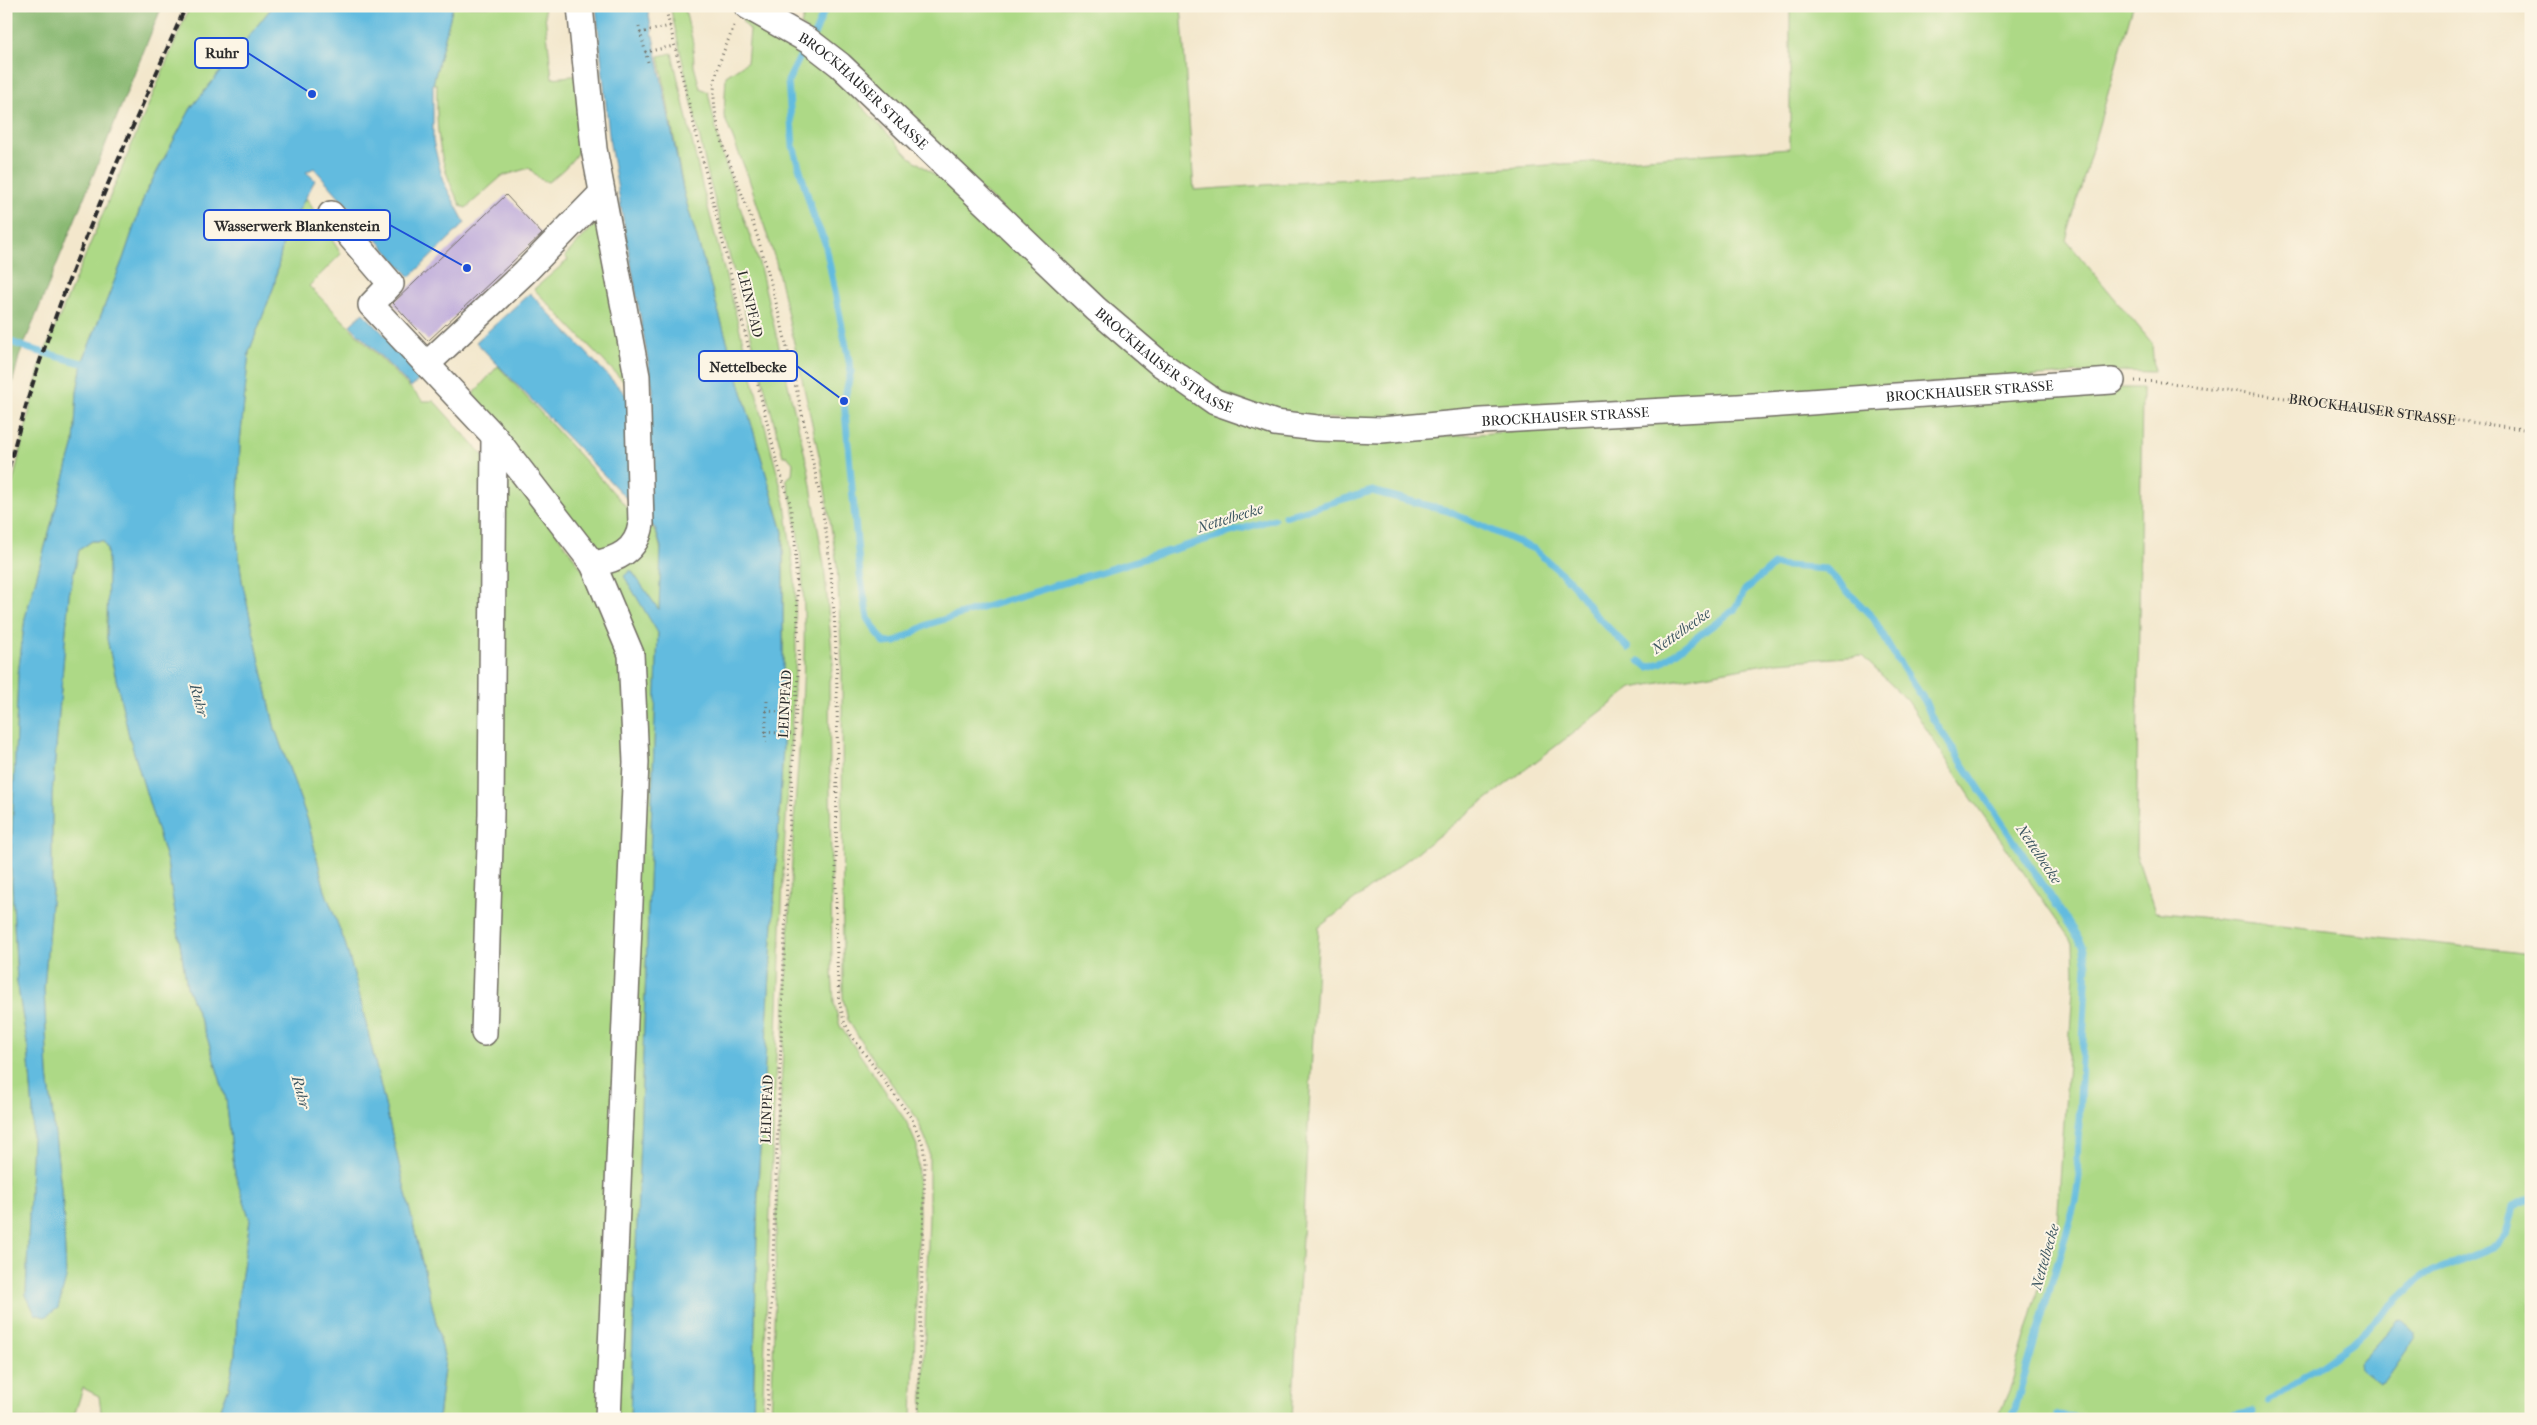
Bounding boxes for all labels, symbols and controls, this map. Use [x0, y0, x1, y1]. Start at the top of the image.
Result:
street label: BROCKHAUSER STRASSE [796, 29, 932, 153]
callout: Ruhr [195, 38, 248, 68]
text: Ruhr [205, 44, 240, 62]
callout: Wasserwerk Blankenstein [204, 210, 390, 240]
text: Wasserwerk Blankenstein [213, 217, 380, 235]
street label: LEINPFAD [733, 269, 767, 340]
street label: BROCKHAUSER STRASSE [1092, 304, 1236, 416]
callout: Nettelbecke [699, 351, 797, 381]
text: Nettelbecke [709, 358, 787, 376]
street label: BROCKHAUSER STRASSE [1885, 377, 2054, 405]
street label: BROCKHAUSER STRASSE [2288, 390, 2457, 429]
street label: BROCKHAUSER STRASSE [1481, 403, 1650, 430]
water label: Nettelbecke [1194, 499, 1266, 537]
water label: Nettelbecke [1647, 604, 1715, 658]
street label: LEINPFAD [775, 669, 795, 739]
water label: Ruhr [186, 681, 212, 720]
water label: Nettelbecke [2012, 820, 2066, 888]
water label: Ruhr [288, 1073, 314, 1112]
street label: LEINPFAD [757, 1074, 777, 1144]
water label: Nettelbecke [2027, 1221, 2063, 1293]

